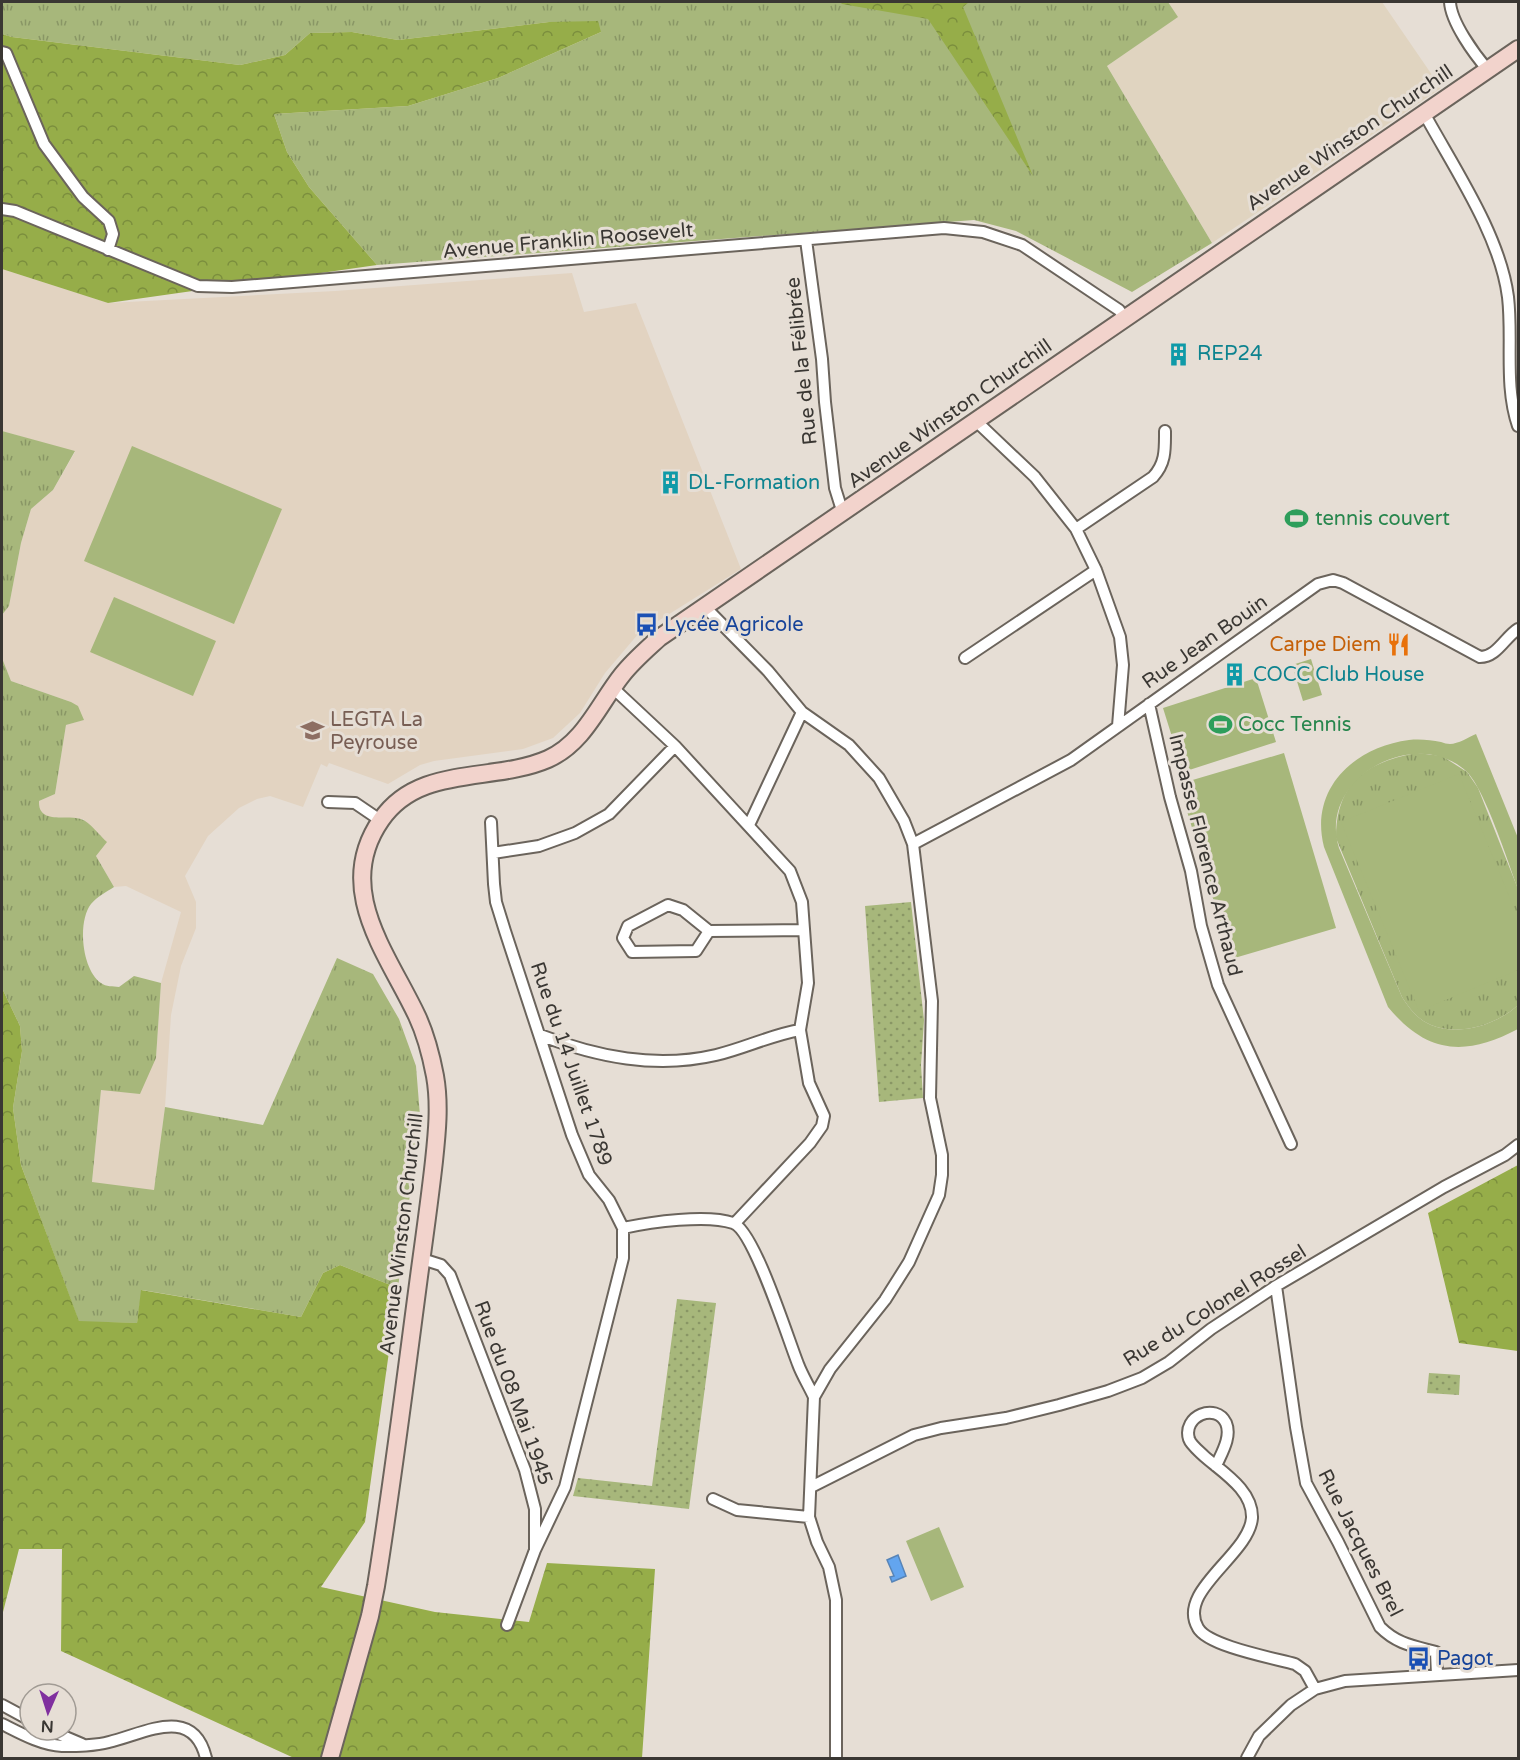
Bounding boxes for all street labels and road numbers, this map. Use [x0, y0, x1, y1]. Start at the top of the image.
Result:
street label: Avenue Winston Churchill [1242, 60, 1458, 216]
street label: Avenue Franklin Roosevelt [442, 218, 695, 264]
street label: Rue de la Félibrée [781, 276, 823, 446]
street label: Avenue Winston Churchill [843, 334, 1057, 494]
street label: Rue Jean Bouin [1138, 590, 1272, 694]
street label: Impasse Florence Arthaud [1163, 731, 1247, 979]
street label: Rue du 14 Juillet 1789 [525, 959, 617, 1169]
street label: Avenue Winston Churchill [375, 1112, 429, 1356]
street label: Rue du Colonel Rossel [1119, 1240, 1311, 1372]
street label: Rue du 08 Mai 1945 [469, 1298, 557, 1488]
street label: Rue Jacques Brel [1312, 1465, 1408, 1621]

